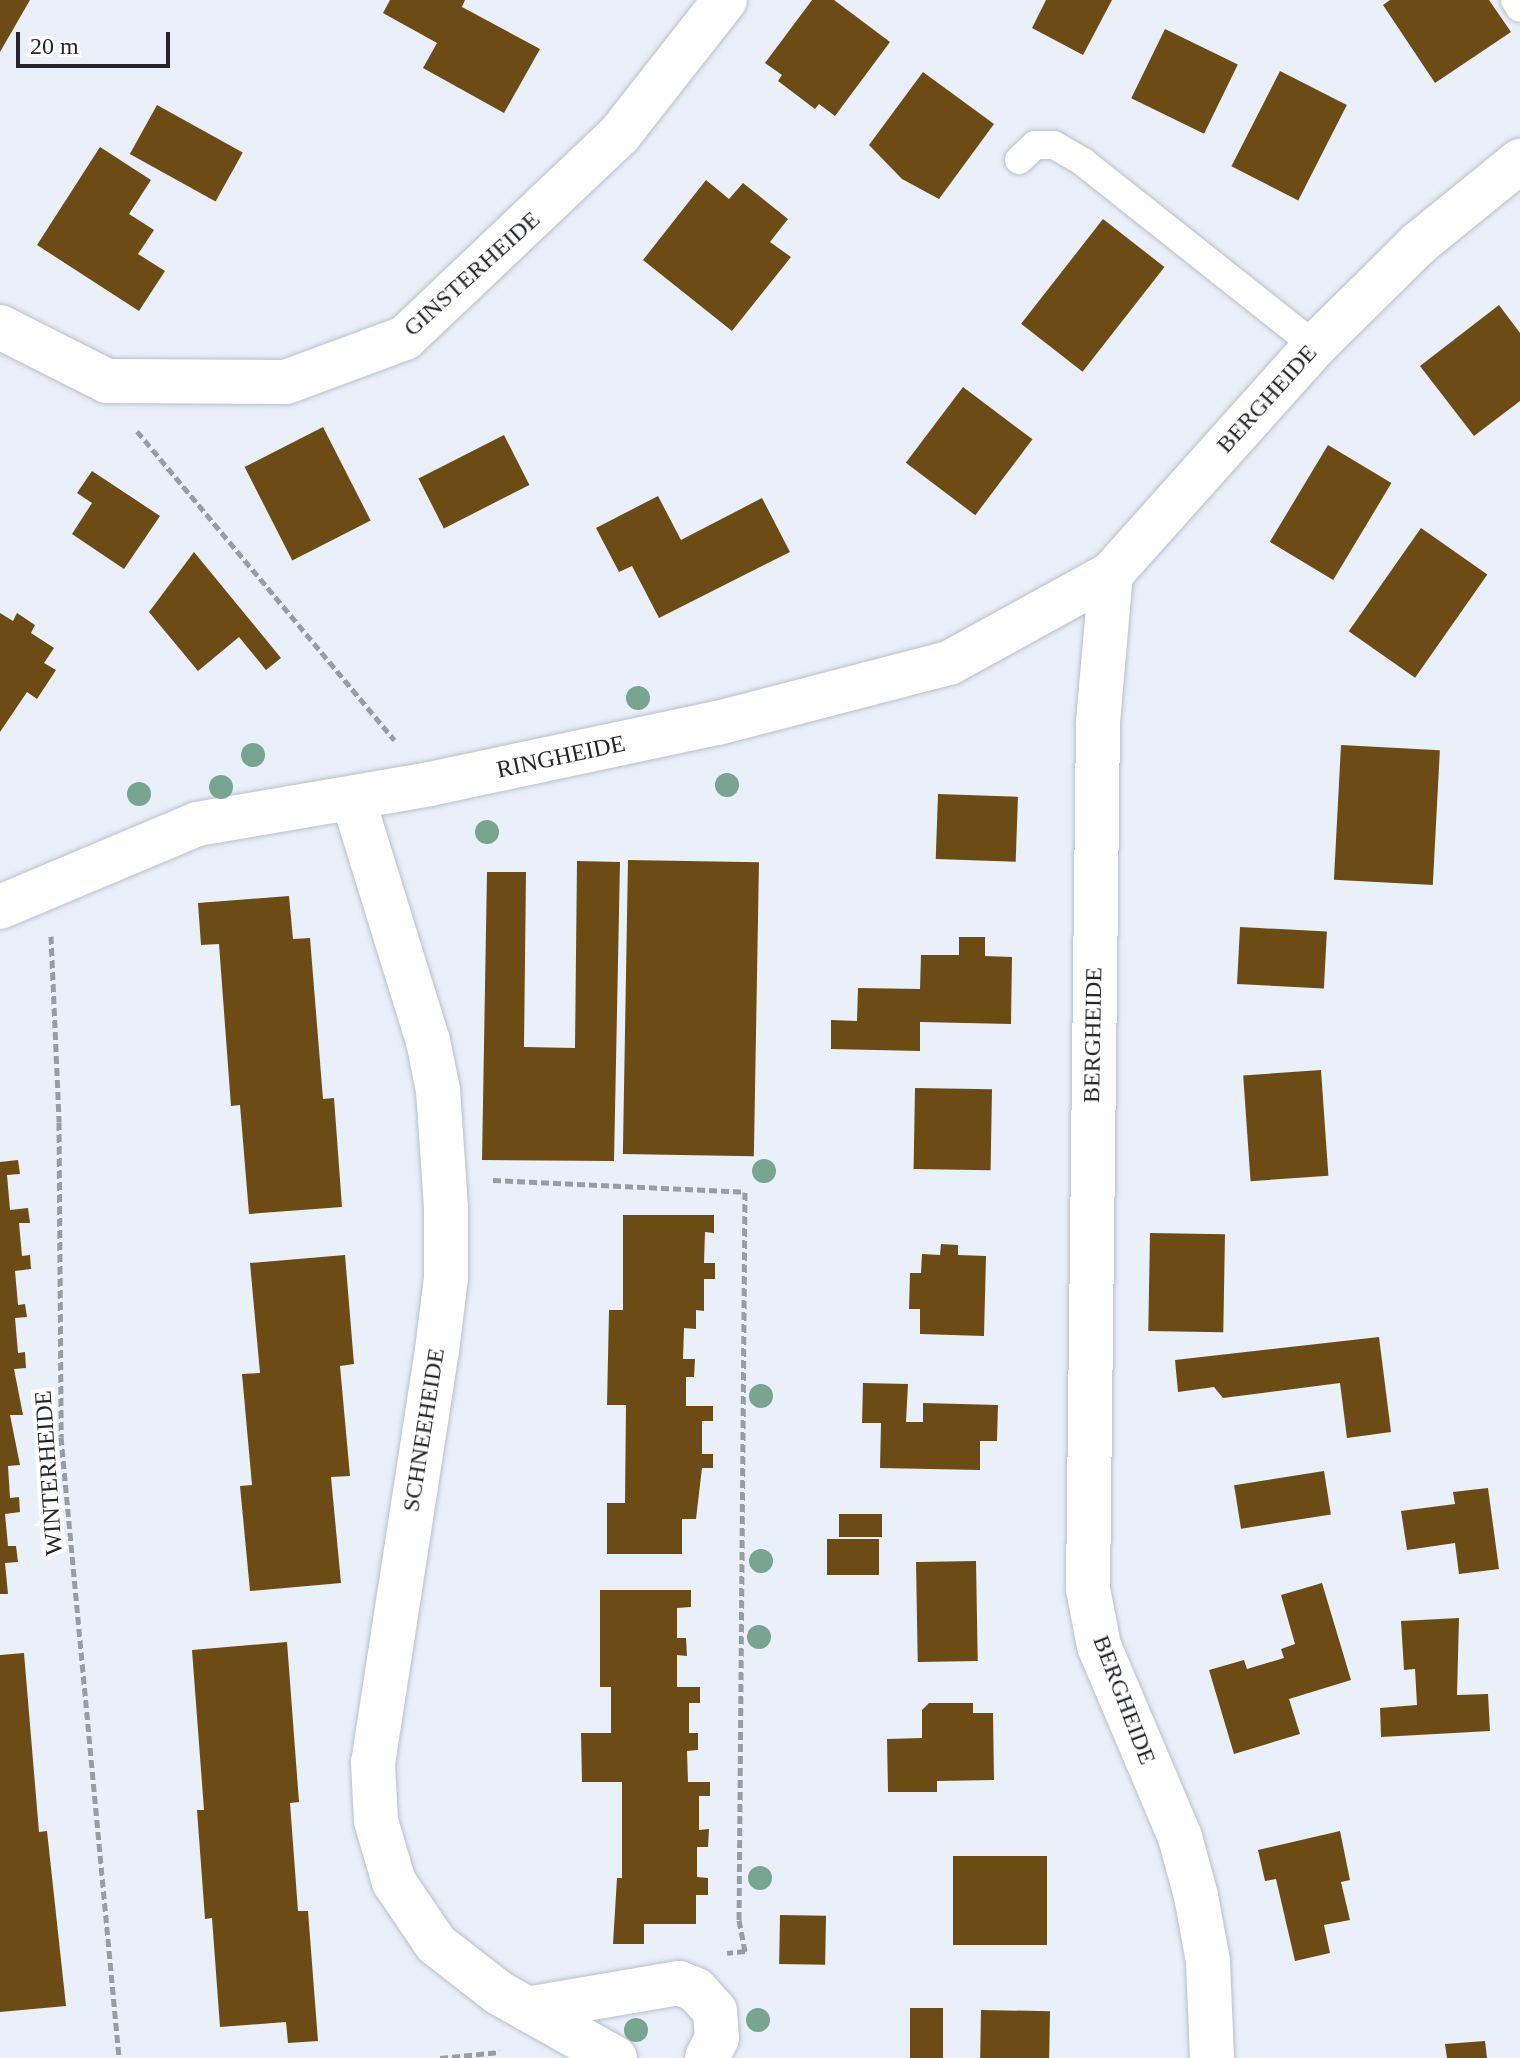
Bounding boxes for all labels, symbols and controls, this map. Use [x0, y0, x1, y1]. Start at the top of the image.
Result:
scale bar [20, 16, 174, 66]
text: 20 m [30, 33, 79, 59]
street label: GINSTERHEIDE [398, 205, 546, 343]
street label: BERGHEIDE [1211, 339, 1323, 459]
street label: RINGHEIDE [494, 729, 628, 785]
street label: BERGHEIDE [1077, 967, 1109, 1103]
street label: SCHNEEHEIDE [397, 1346, 451, 1514]
street label: WINTERHEIDE [29, 1390, 69, 1556]
street label: BERGHEIDE [1086, 1631, 1162, 1769]

